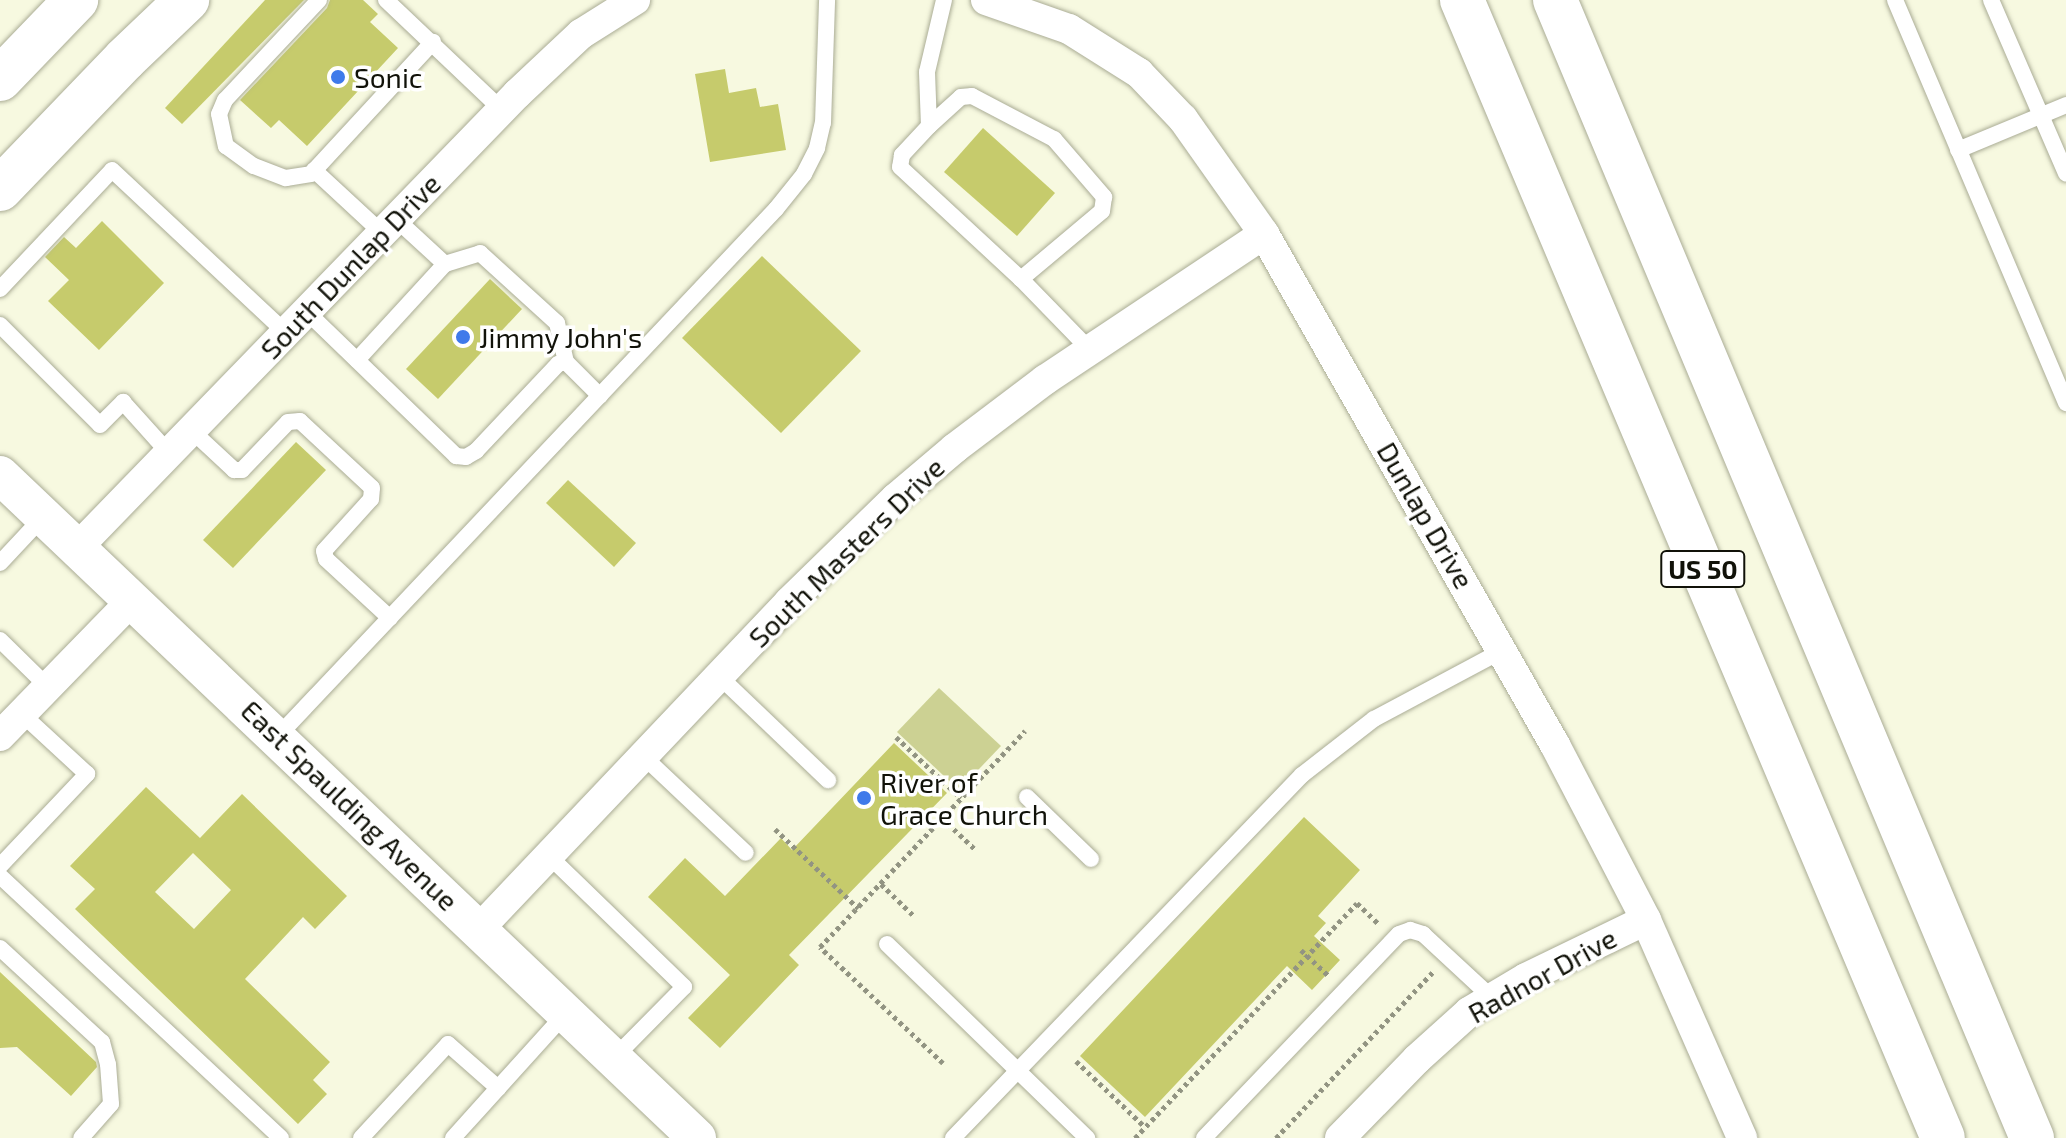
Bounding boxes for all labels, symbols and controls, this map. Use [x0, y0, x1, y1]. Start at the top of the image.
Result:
place label: Sonic [354, 60, 423, 94]
marker: Sonic [329, 68, 347, 86]
street label: South Dunlap Drive [253, 166, 447, 366]
place label: Jimmy John's [479, 320, 643, 354]
marker: Jimmy John's [454, 328, 472, 346]
street label: Dunlap Drive [1371, 436, 1481, 594]
street label: South Masters Drive [741, 450, 951, 654]
road number: US 50 [1659, 547, 1747, 591]
street label: East Spaulding Avenue [234, 693, 466, 917]
place label: River of Grace Church [880, 765, 1048, 831]
marker: River of Grace Church [855, 789, 873, 807]
street label: Radnor Drive [1462, 920, 1622, 1030]

